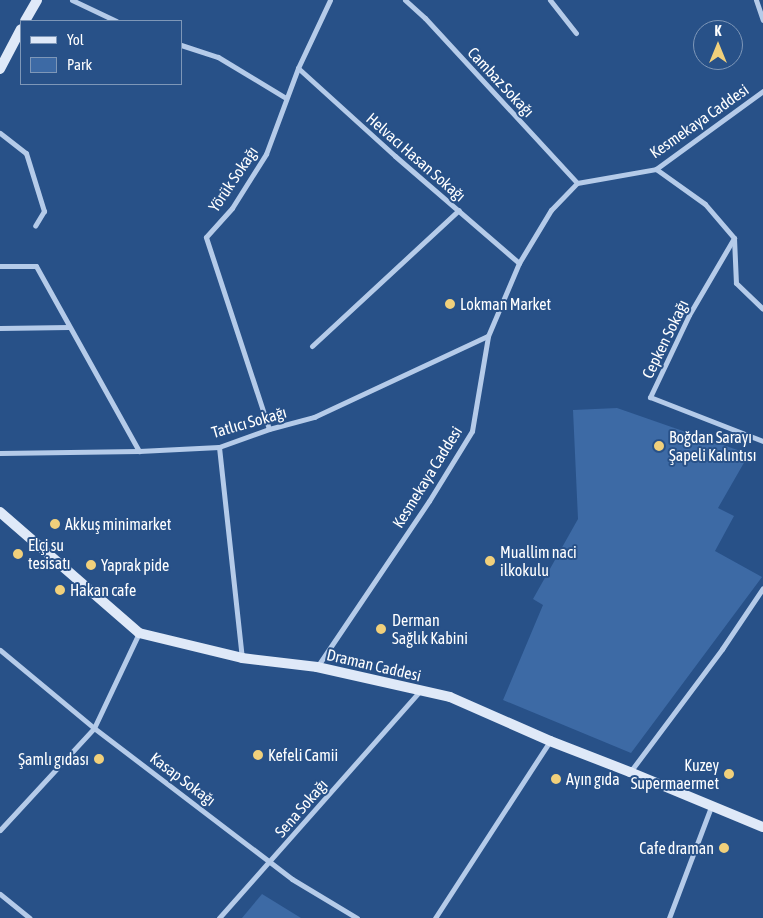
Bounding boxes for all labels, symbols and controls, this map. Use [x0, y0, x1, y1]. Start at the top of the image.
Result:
legend [20, 20, 182, 85]
north arrow [693, 20, 743, 70]
text: K [715, 23, 721, 39]
text: Yol [67, 31, 84, 48]
street label: Cambaz Sokağı [464, 43, 538, 121]
text: Park [67, 56, 92, 73]
street label: Kesmekaya Caddesi [646, 80, 752, 162]
street label: Helvacı Hasan Sokağı [362, 109, 470, 205]
street label: Yörük Sokağı [204, 143, 262, 215]
place label: Lokman Market [460, 294, 551, 314]
street label: Cepken Sokağı [638, 296, 692, 382]
marker: Lokman Market [444, 298, 456, 310]
street label: Tatlıcı Sokağı [209, 402, 289, 442]
street label: Kesmekaya Caddesi [388, 423, 466, 531]
place label: Boğdan Sarayı Şapeli Kalıntısı [669, 427, 756, 465]
marker: Boğdan Sarayı Şapeli Kalıntısı [653, 440, 665, 452]
place label: Akkuş minimarket [65, 514, 171, 534]
marker: Akkuş minimarket [49, 518, 61, 530]
place label: Elçi su tesisatı [28, 535, 70, 573]
place label: Muallim naci ilkokulu [500, 542, 577, 580]
marker: Elçi su tesisatı [12, 548, 24, 560]
place label: Yaprak pide [101, 555, 169, 575]
marker: Muallim naci ilkokulu [484, 555, 496, 567]
marker: Yaprak pide [85, 559, 97, 571]
place label: Hakan cafe [70, 580, 136, 600]
marker: Hakan cafe [54, 584, 66, 596]
place label: Derman Sağlık Kabini [392, 610, 468, 648]
marker: Derman Sağlık Kabini [374, 622, 388, 636]
street label: Draman Caddesi [325, 645, 423, 685]
place label: Kefeli Camii [268, 745, 338, 765]
street label: Kasap Sokağı [146, 748, 220, 810]
place label: Şamlı gıdası [18, 749, 89, 769]
marker: Kefeli Camii [252, 749, 264, 761]
marker: Şamlı gıdası [93, 753, 105, 765]
place label: Kuzey Supermaermet [631, 755, 719, 793]
marker: Kuzey Supermaermet [723, 768, 735, 780]
place label: Ayın gıda [566, 769, 620, 789]
marker: Ayın gıda [550, 773, 562, 785]
street label: Sena Sokağı [271, 775, 331, 841]
place label: Cafe draman [639, 838, 714, 858]
marker: Cafe draman [718, 842, 730, 854]

